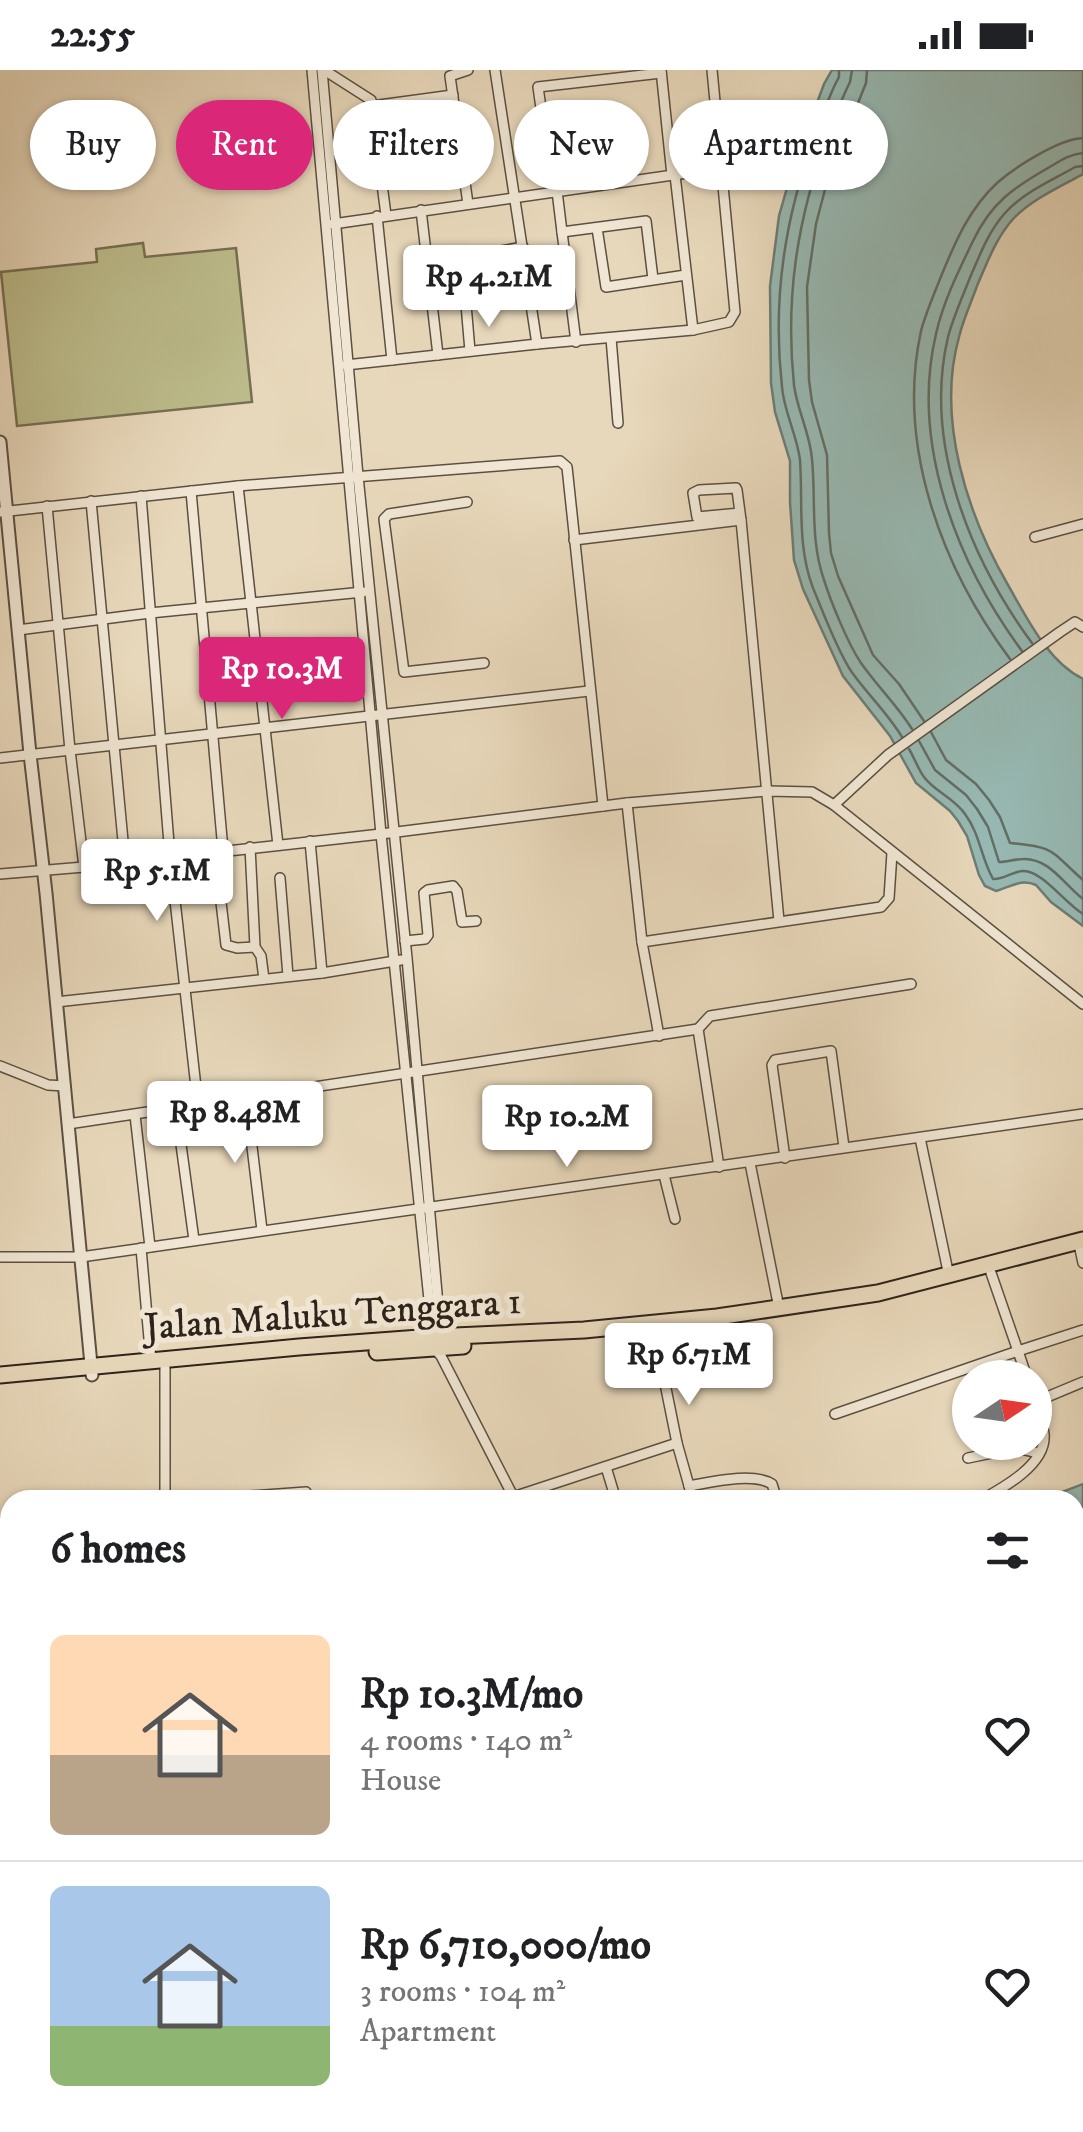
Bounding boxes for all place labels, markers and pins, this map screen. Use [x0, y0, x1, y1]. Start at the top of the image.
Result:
pin: Rp 4.21M [386, 245, 592, 330]
pin: Rp 10.3M [179, 637, 385, 722]
pin: Rp 5.1M [65, 839, 249, 924]
pin: Rp 8.48M [132, 1081, 338, 1166]
pin: Rp 10.2M [464, 1085, 670, 1170]
pin: Rp 6.71M [586, 1323, 792, 1408]

